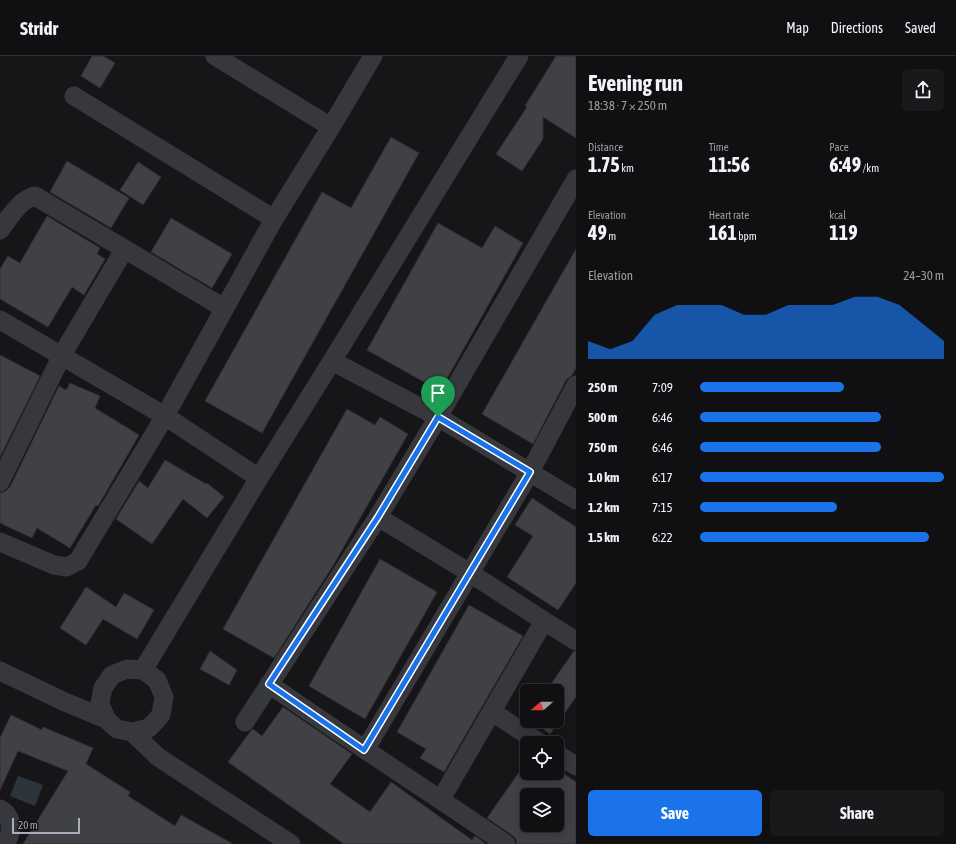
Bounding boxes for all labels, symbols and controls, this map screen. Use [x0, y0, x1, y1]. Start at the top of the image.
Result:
text: Stridr [20, 17, 58, 39]
text: Map [786, 20, 809, 36]
text: Directions [831, 20, 883, 36]
text: Saved [905, 20, 936, 36]
button: share [902, 69, 944, 111]
text: Evening run [588, 70, 683, 96]
text: 18:38 · 7 × 250 m [588, 98, 667, 113]
text: Distance [588, 141, 623, 153]
text: Time [709, 141, 729, 153]
text: Pace [829, 141, 849, 153]
text: 1.75 [588, 153, 620, 176]
text: 11:56 [709, 153, 750, 176]
text: 6:49 [829, 153, 861, 176]
text: km [620, 162, 634, 174]
text: /km [861, 162, 879, 174]
text: Elevation [588, 209, 626, 221]
text: Heart rate [709, 209, 749, 221]
text: kcal [829, 209, 846, 221]
text: 49 [588, 221, 607, 244]
text: 161 [709, 221, 737, 244]
text: 119 [829, 221, 858, 244]
text: m [607, 230, 616, 242]
text: bpm [737, 230, 757, 242]
text: Elevation [588, 268, 633, 283]
text: 24–30 m [903, 268, 944, 283]
pin [421, 376, 455, 417]
text: 250 m [588, 380, 617, 395]
text: 7:09 [652, 380, 673, 395]
icon: arrive [427, 382, 449, 404]
text: 500 m [588, 410, 617, 425]
text: 6:46 [652, 410, 673, 425]
text: 750 m [588, 440, 617, 455]
text: 6:46 [652, 440, 673, 455]
text: 1.0 km [588, 470, 619, 485]
text: 6:17 [652, 470, 673, 485]
text: 1.2 km [588, 500, 619, 515]
text: 7:15 [652, 500, 673, 515]
text: 1.5 km [588, 530, 619, 545]
text: 6:22 [652, 530, 673, 545]
north arrow [520, 684, 564, 728]
map controls [520, 684, 564, 832]
button: locate [520, 736, 564, 780]
button: layers [520, 788, 564, 832]
button: Save [588, 790, 762, 836]
button: Share [770, 790, 944, 836]
scale bar [12, 816, 80, 835]
text: 20 m [18, 819, 38, 831]

